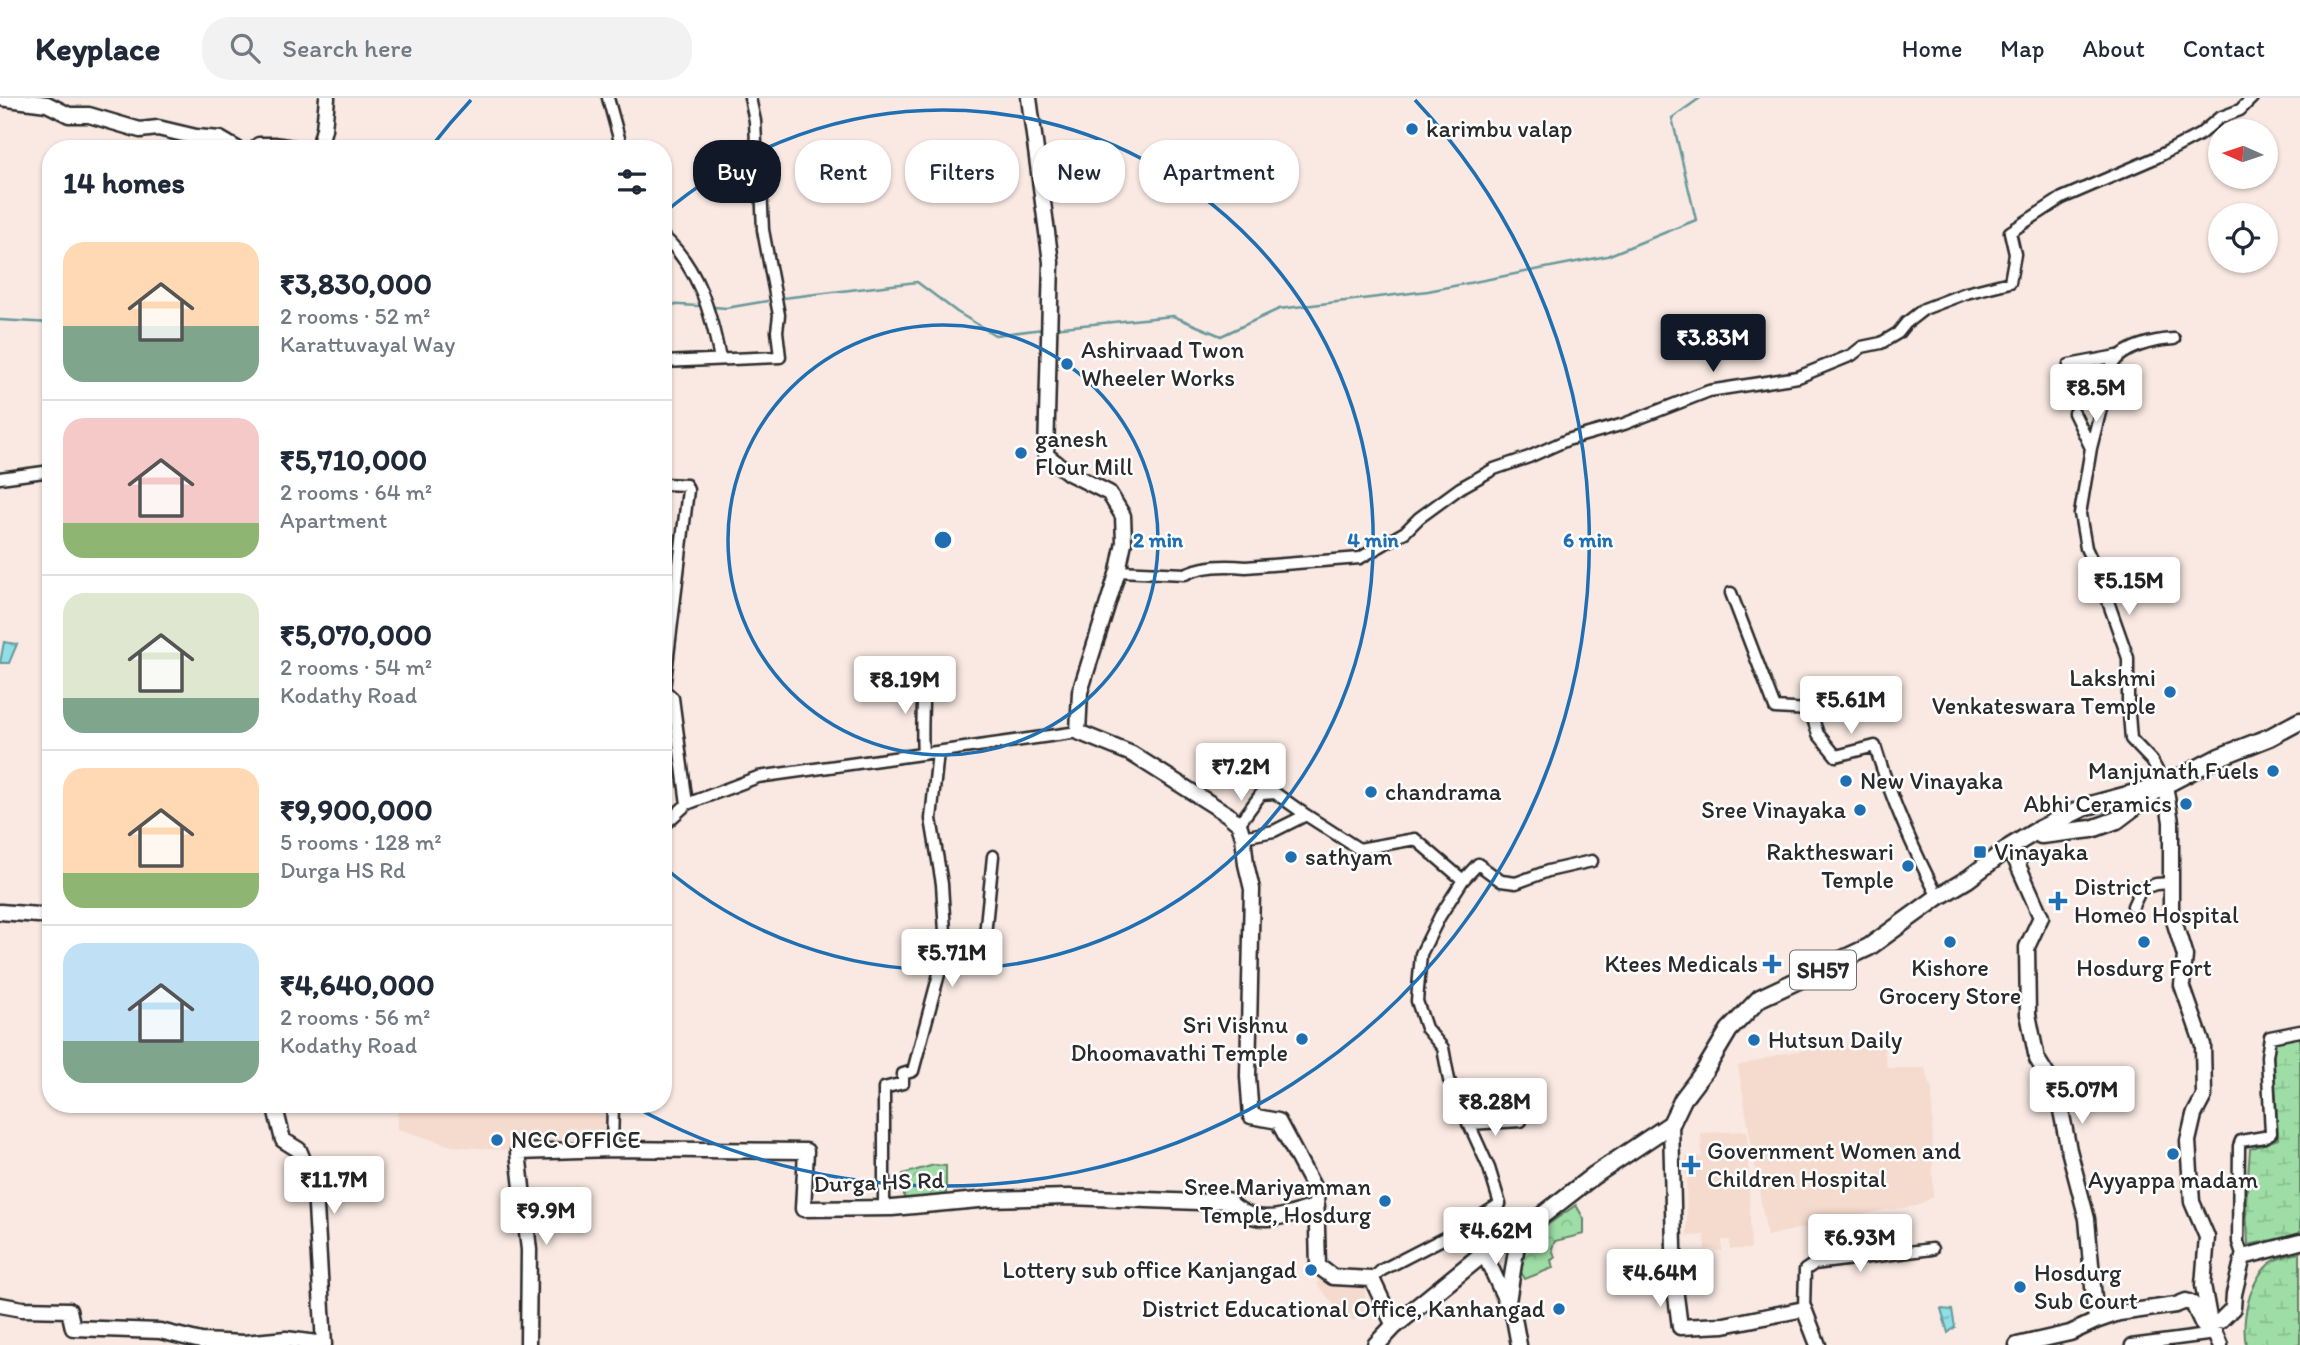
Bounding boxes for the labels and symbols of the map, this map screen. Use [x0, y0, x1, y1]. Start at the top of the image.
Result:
place label: karimbu valap [1426, 114, 1572, 143]
north arrow [2208, 119, 2278, 189]
marker: karimbu valap [1404, 121, 1420, 137]
pin: ₹3.83M [1656, 314, 1770, 374]
place label: Ashirvaad Twon Wheeler Works [1081, 335, 1245, 392]
marker: Ashirvaad Twon Wheeler Works [1059, 356, 1075, 372]
pin: ₹8.5M [2047, 364, 2145, 424]
place label: ganesh Flour Mill [1035, 424, 1133, 481]
marker: ganesh Flour Mill [1013, 445, 1029, 461]
text: 2 min [1133, 527, 1184, 552]
text: 4 min [1347, 527, 1400, 552]
text: 6 min [1563, 527, 1614, 552]
centre of rings [931, 528, 955, 552]
pin: ₹5.15M [2072, 558, 2186, 617]
pin: ₹8.19M [848, 656, 962, 716]
place label: Lakshmi Venkateswara Temple [1932, 663, 2156, 720]
pin: ₹5.61M [1794, 676, 1908, 736]
marker: Lakshmi Venkateswara Temple [2162, 684, 2178, 700]
pin: ₹7.2M [1192, 744, 1290, 803]
place label: Manjunath Fuels [2088, 756, 2259, 785]
marker: Manjunath Fuels [2265, 763, 2281, 779]
place label: New Vinayaka [1860, 766, 2003, 795]
marker: New Vinayaka [1838, 773, 1854, 789]
place label: chandrama [1385, 777, 1502, 806]
marker: chandrama [1363, 784, 1379, 800]
place label: Abhi Ceramics [2023, 789, 2172, 818]
place label: Sree Vinayaka [1701, 795, 1847, 824]
marker: Abhi Ceramics [2178, 796, 2194, 812]
marker: Sree Vinayaka [1852, 802, 1868, 818]
place label: Raktheswari Temple [1766, 837, 1894, 894]
place label: Vinayaka [1994, 837, 2089, 866]
place label: sathyam [1305, 842, 1392, 871]
marker: Vinayaka [1972, 844, 1988, 860]
marker: sathyam [1283, 849, 1299, 865]
marker: Raktheswari Temple [1900, 858, 1916, 874]
place label: District Homeo Hospital [2074, 872, 2239, 929]
marker: District Homeo Hospital [2048, 891, 2068, 911]
pin: ₹5.71M [895, 930, 1009, 989]
marker: Kishore Grocery Store [1942, 934, 1958, 950]
marker: Hosdurg Fort [2136, 934, 2152, 950]
place label: Ktees Medicals [1604, 949, 1758, 978]
road number: SH57 [1790, 950, 1856, 990]
place label: Kishore Grocery Store [1879, 953, 2021, 1010]
place label: Hosdurg Fort [2076, 953, 2212, 982]
marker: Ktees Medicals [1764, 956, 1780, 972]
place label: Sri Vishnu Dhoomavathi Temple [1070, 1010, 1288, 1067]
place label: Hutsun Daily [1768, 1025, 1902, 1054]
marker: Sri Vishnu Dhoomavathi Temple [1294, 1031, 1310, 1047]
marker: Hutsun Daily [1746, 1032, 1762, 1048]
pin: ₹5.07M [2025, 1066, 2139, 1126]
pin: ₹8.28M [1438, 1079, 1552, 1138]
place label: NCC OFFICE [511, 1125, 641, 1154]
marker: NCC OFFICE [489, 1132, 505, 1148]
place label: Government Women and Children Hospital [1707, 1136, 1961, 1193]
marker: Ayyappa madam [2165, 1146, 2181, 1162]
marker: Government Women and Children Hospital [1681, 1155, 1701, 1175]
pin: ₹11.7M [277, 1156, 391, 1216]
street label: Durga HS Rd [813, 1165, 945, 1198]
place label: Ayyappa madam [2088, 1165, 2258, 1194]
place label: Sree Mariyamman Temple, Hosdurg [1184, 1172, 1372, 1229]
pin: ₹9.9M [497, 1188, 595, 1247]
marker: Sree Mariyamman Temple, Hosdurg [1377, 1193, 1393, 1209]
pin: ₹4.62M [1439, 1208, 1553, 1267]
pin: ₹6.93M [1803, 1214, 1917, 1274]
pin: ₹4.64M [1603, 1250, 1717, 1309]
place label: Lottery sub office Kanjangad [1002, 1255, 1297, 1284]
place label: Hosdurg Sub Court [2034, 1258, 2138, 1315]
marker: Lottery sub office Kanjangad [1303, 1262, 1319, 1278]
marker: Hosdurg Sub Court [2012, 1279, 2028, 1295]
place label: District Educational Office, Kanhangad [1142, 1294, 1545, 1323]
marker: District Educational Office, Kanhangad [1551, 1301, 1567, 1317]

